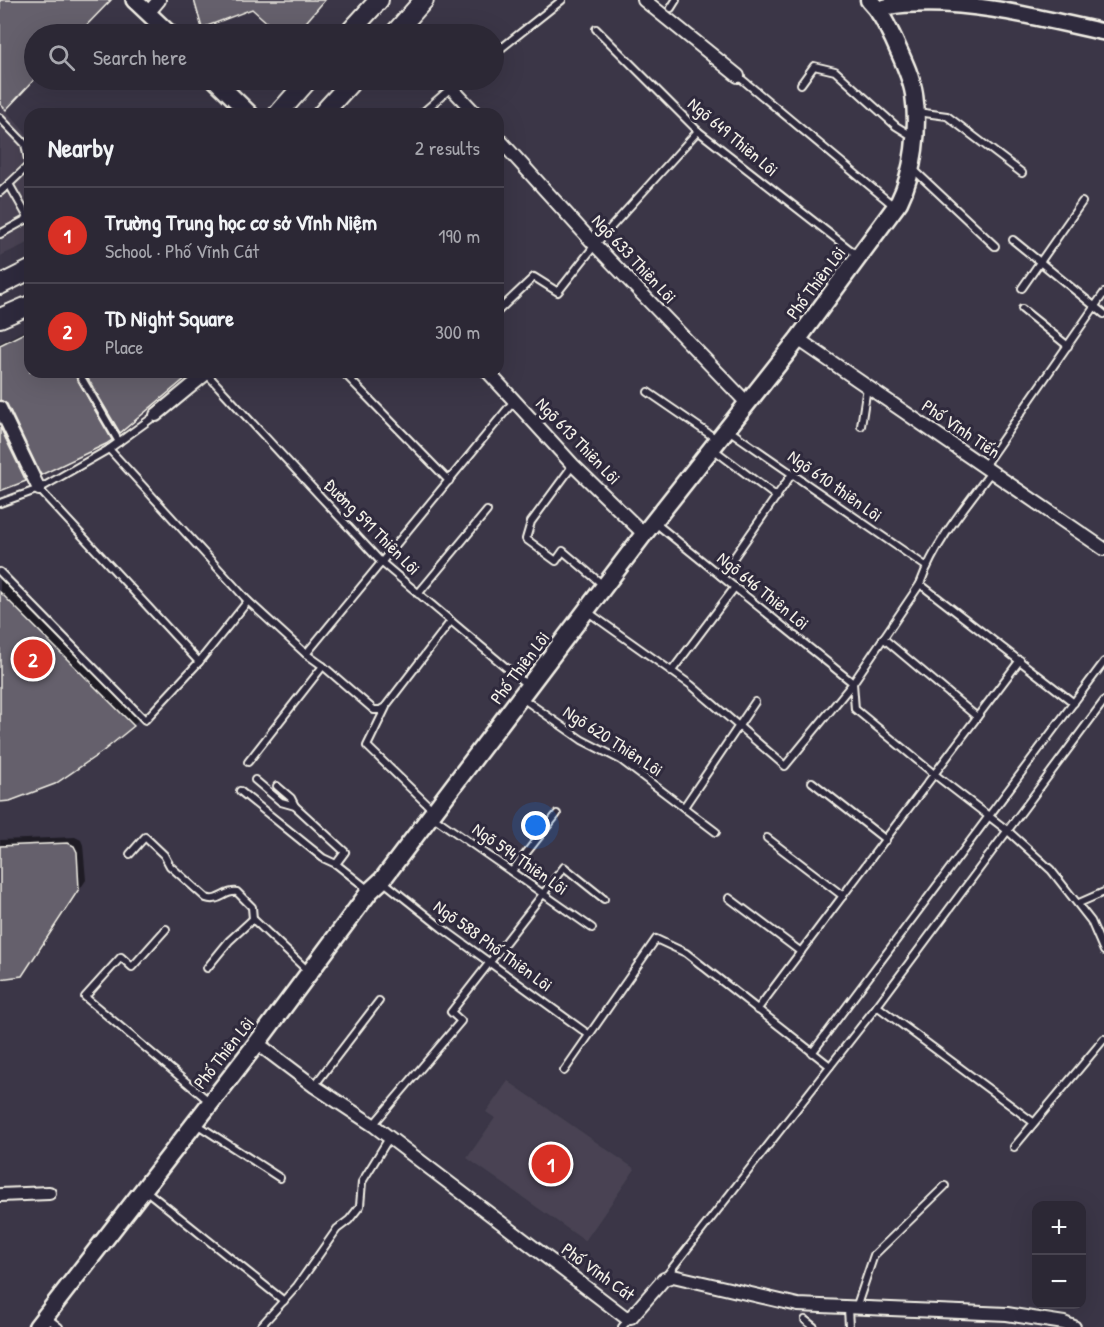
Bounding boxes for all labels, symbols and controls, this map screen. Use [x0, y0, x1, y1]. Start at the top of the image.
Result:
search box [24, 24, 504, 90]
icon: search [45, 41, 78, 74]
text: Search here [93, 42, 187, 72]
street label: Ngõ 649 Thiên Lôi [683, 91, 784, 182]
text: Nearby [48, 130, 114, 165]
text: 2 results [415, 134, 480, 161]
text: Trường Trung học cơ sở Vĩnh Niệm [105, 207, 377, 237]
street label: Ngõ 633 Thiên Lôi [586, 208, 682, 309]
text: 1 [64, 222, 71, 249]
text: 190 m [438, 222, 480, 249]
text: School · Phố Vĩnh Cát [105, 237, 259, 264]
street label: Phố Thiên Lôi [780, 241, 851, 324]
text: TD Night Square [105, 303, 234, 333]
text: 2 [63, 318, 72, 345]
text: 300 m [435, 318, 480, 345]
text: Place [105, 333, 144, 360]
street label: Ngõ 613 Thiên Lôi [530, 392, 626, 490]
street label: Phố Vĩnh Tiến [917, 393, 1005, 464]
street label: Ngõ 610 thiên Lôi [783, 444, 888, 527]
street label: Đường 591 Thiên Lôi [319, 473, 426, 580]
street label: Ngõ 646 Thiên Lôi [712, 546, 815, 635]
street label: Phố Thiên Lôi [484, 626, 555, 709]
pin: 2 [14, 636, 52, 682]
street label: Ngõ 620 Thiên Lôi [559, 699, 668, 782]
your location [521, 811, 550, 840]
street label: Ngõ 594 Thiên Lôi [467, 816, 573, 901]
street label: Ngõ 588 Phố Thiên Lôi [429, 894, 558, 997]
street label: Phố Thiên Lôi [188, 1011, 260, 1094]
pin: 1 [532, 1142, 570, 1186]
map controls [1032, 1201, 1086, 1309]
button: + [1032, 1201, 1086, 1255]
street label: Phố Vĩnh Cát [557, 1237, 641, 1307]
button: − [1032, 1255, 1086, 1309]

